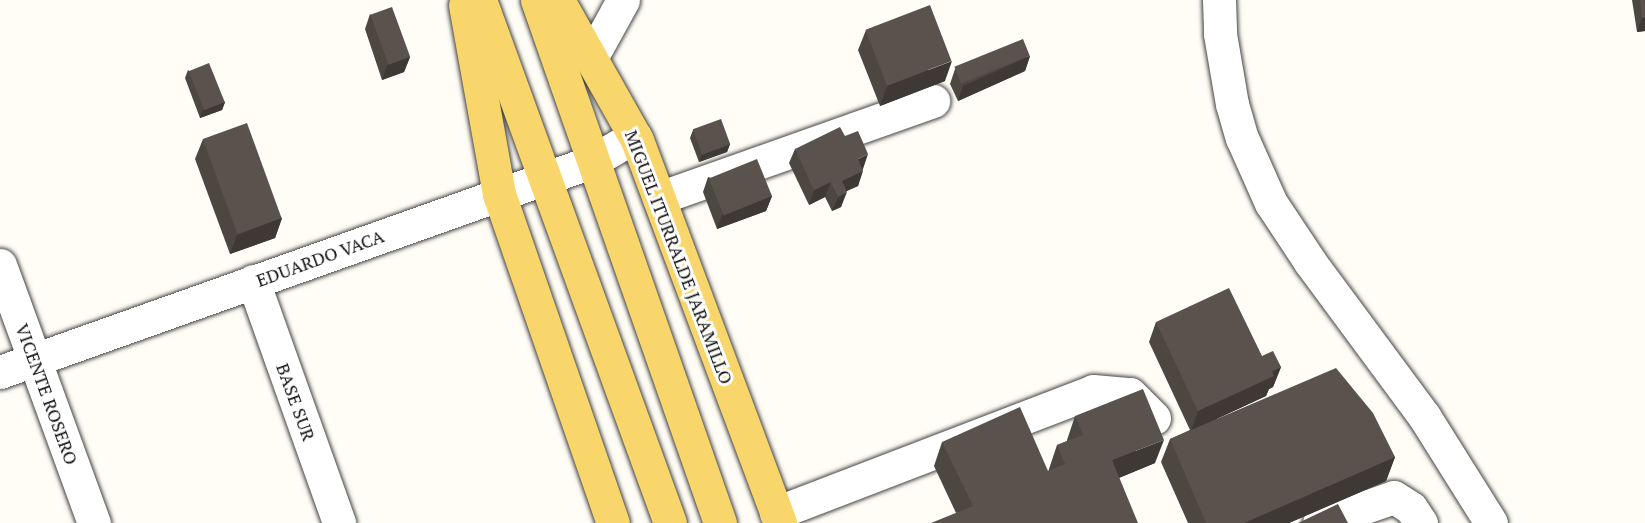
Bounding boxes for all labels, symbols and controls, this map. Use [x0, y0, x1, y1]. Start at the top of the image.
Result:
street label: MIGUEL ITURRALDE JARAMILLO [620, 127, 738, 387]
street label: EDUARDO VACA [253, 225, 387, 291]
street label: VICENTE ROSERO [11, 321, 83, 467]
street label: BASE SUR [272, 360, 320, 444]

